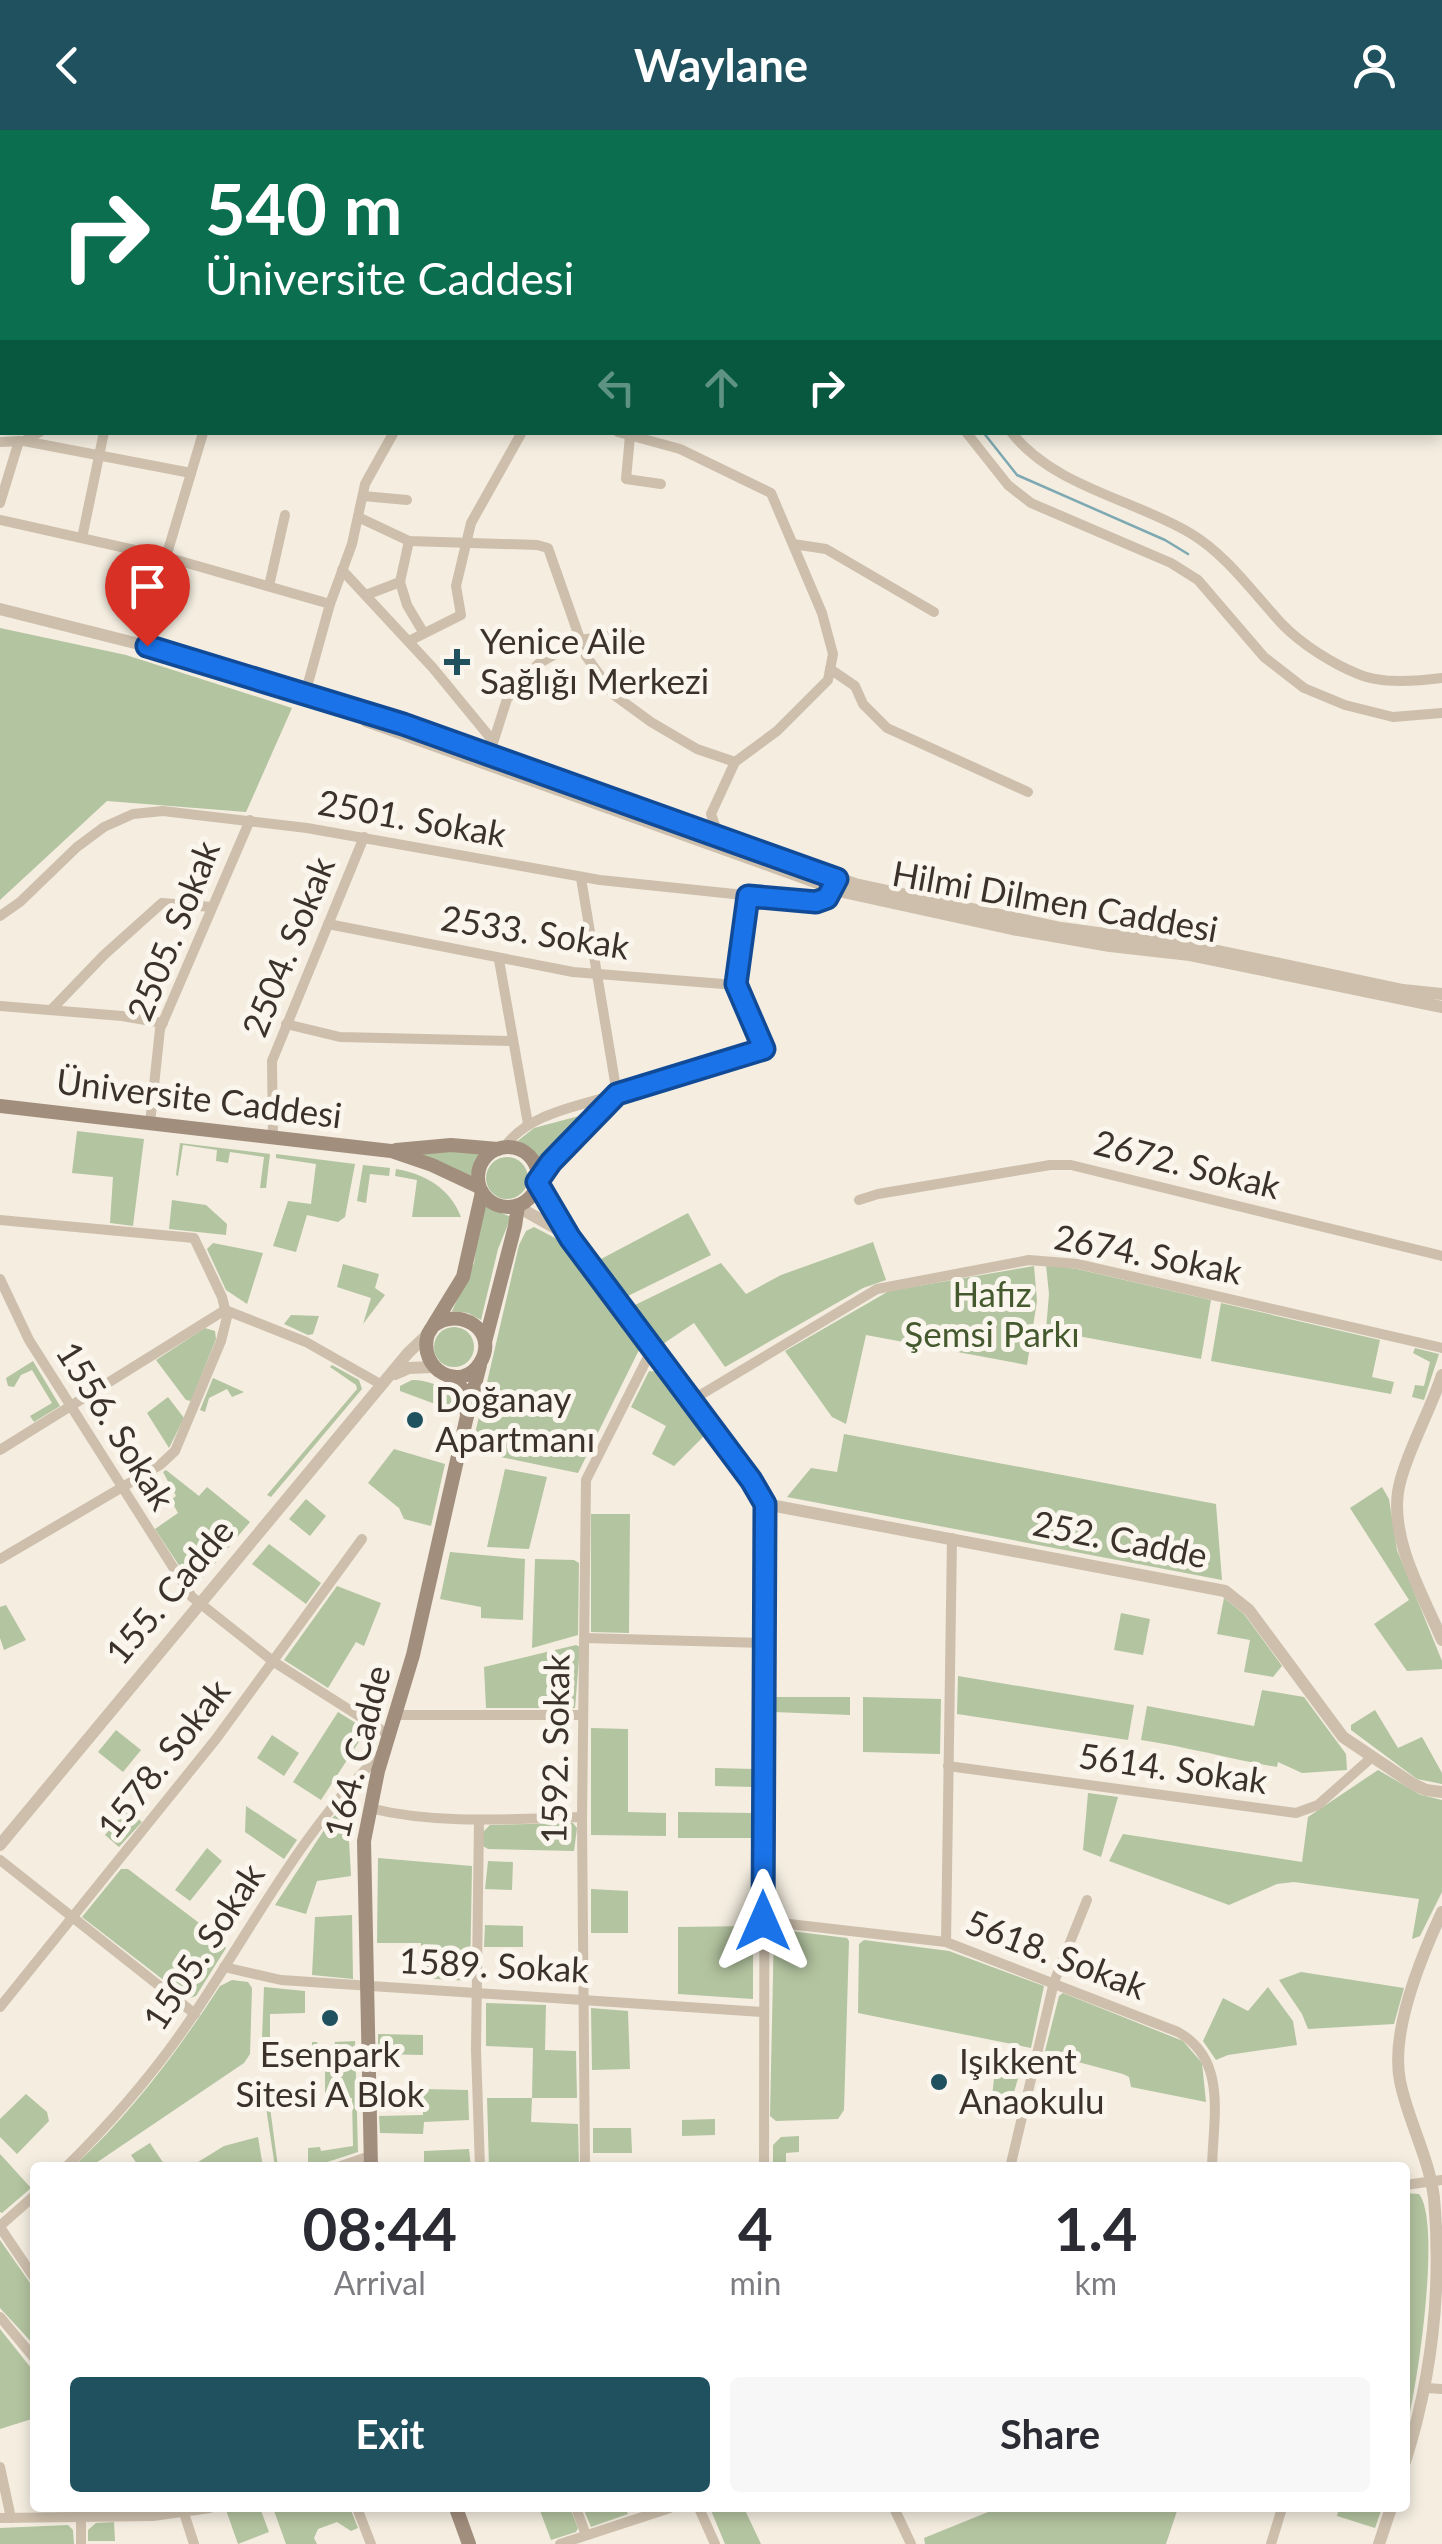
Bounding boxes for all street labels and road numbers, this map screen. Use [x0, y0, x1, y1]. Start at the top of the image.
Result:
street label: 2501. Sokak [315, 780, 510, 854]
street label: 2505. Sokak [117, 834, 227, 1026]
street label: 2504. Sokak [232, 850, 342, 1042]
street label: Hilmi Dilmen Caddesi [889, 851, 1221, 949]
street label: 2533. Sokak [438, 895, 633, 967]
street label: Üniversite Caddesi [54, 1059, 344, 1135]
street label: 2672. Sokak [1090, 1120, 1285, 1206]
street label: 2674. Sokak [1051, 1214, 1246, 1292]
street label: 1556. Sokak [49, 1333, 185, 1517]
street label: 252. Cadde [1030, 1501, 1211, 1575]
street label: 155. Cadde [96, 1510, 241, 1672]
street label: 1592. Sokak [531, 1653, 577, 1844]
street label: 164. Cadde [314, 1661, 398, 1842]
street label: 1578. Sokak [87, 1670, 238, 1846]
street label: 5614. Sokak [1076, 1733, 1271, 1801]
street label: 1505. Sokak [133, 1855, 272, 2037]
street label: 5618. Sokak [960, 1899, 1153, 2007]
street label: 1589. Sokak [398, 1938, 590, 1990]

